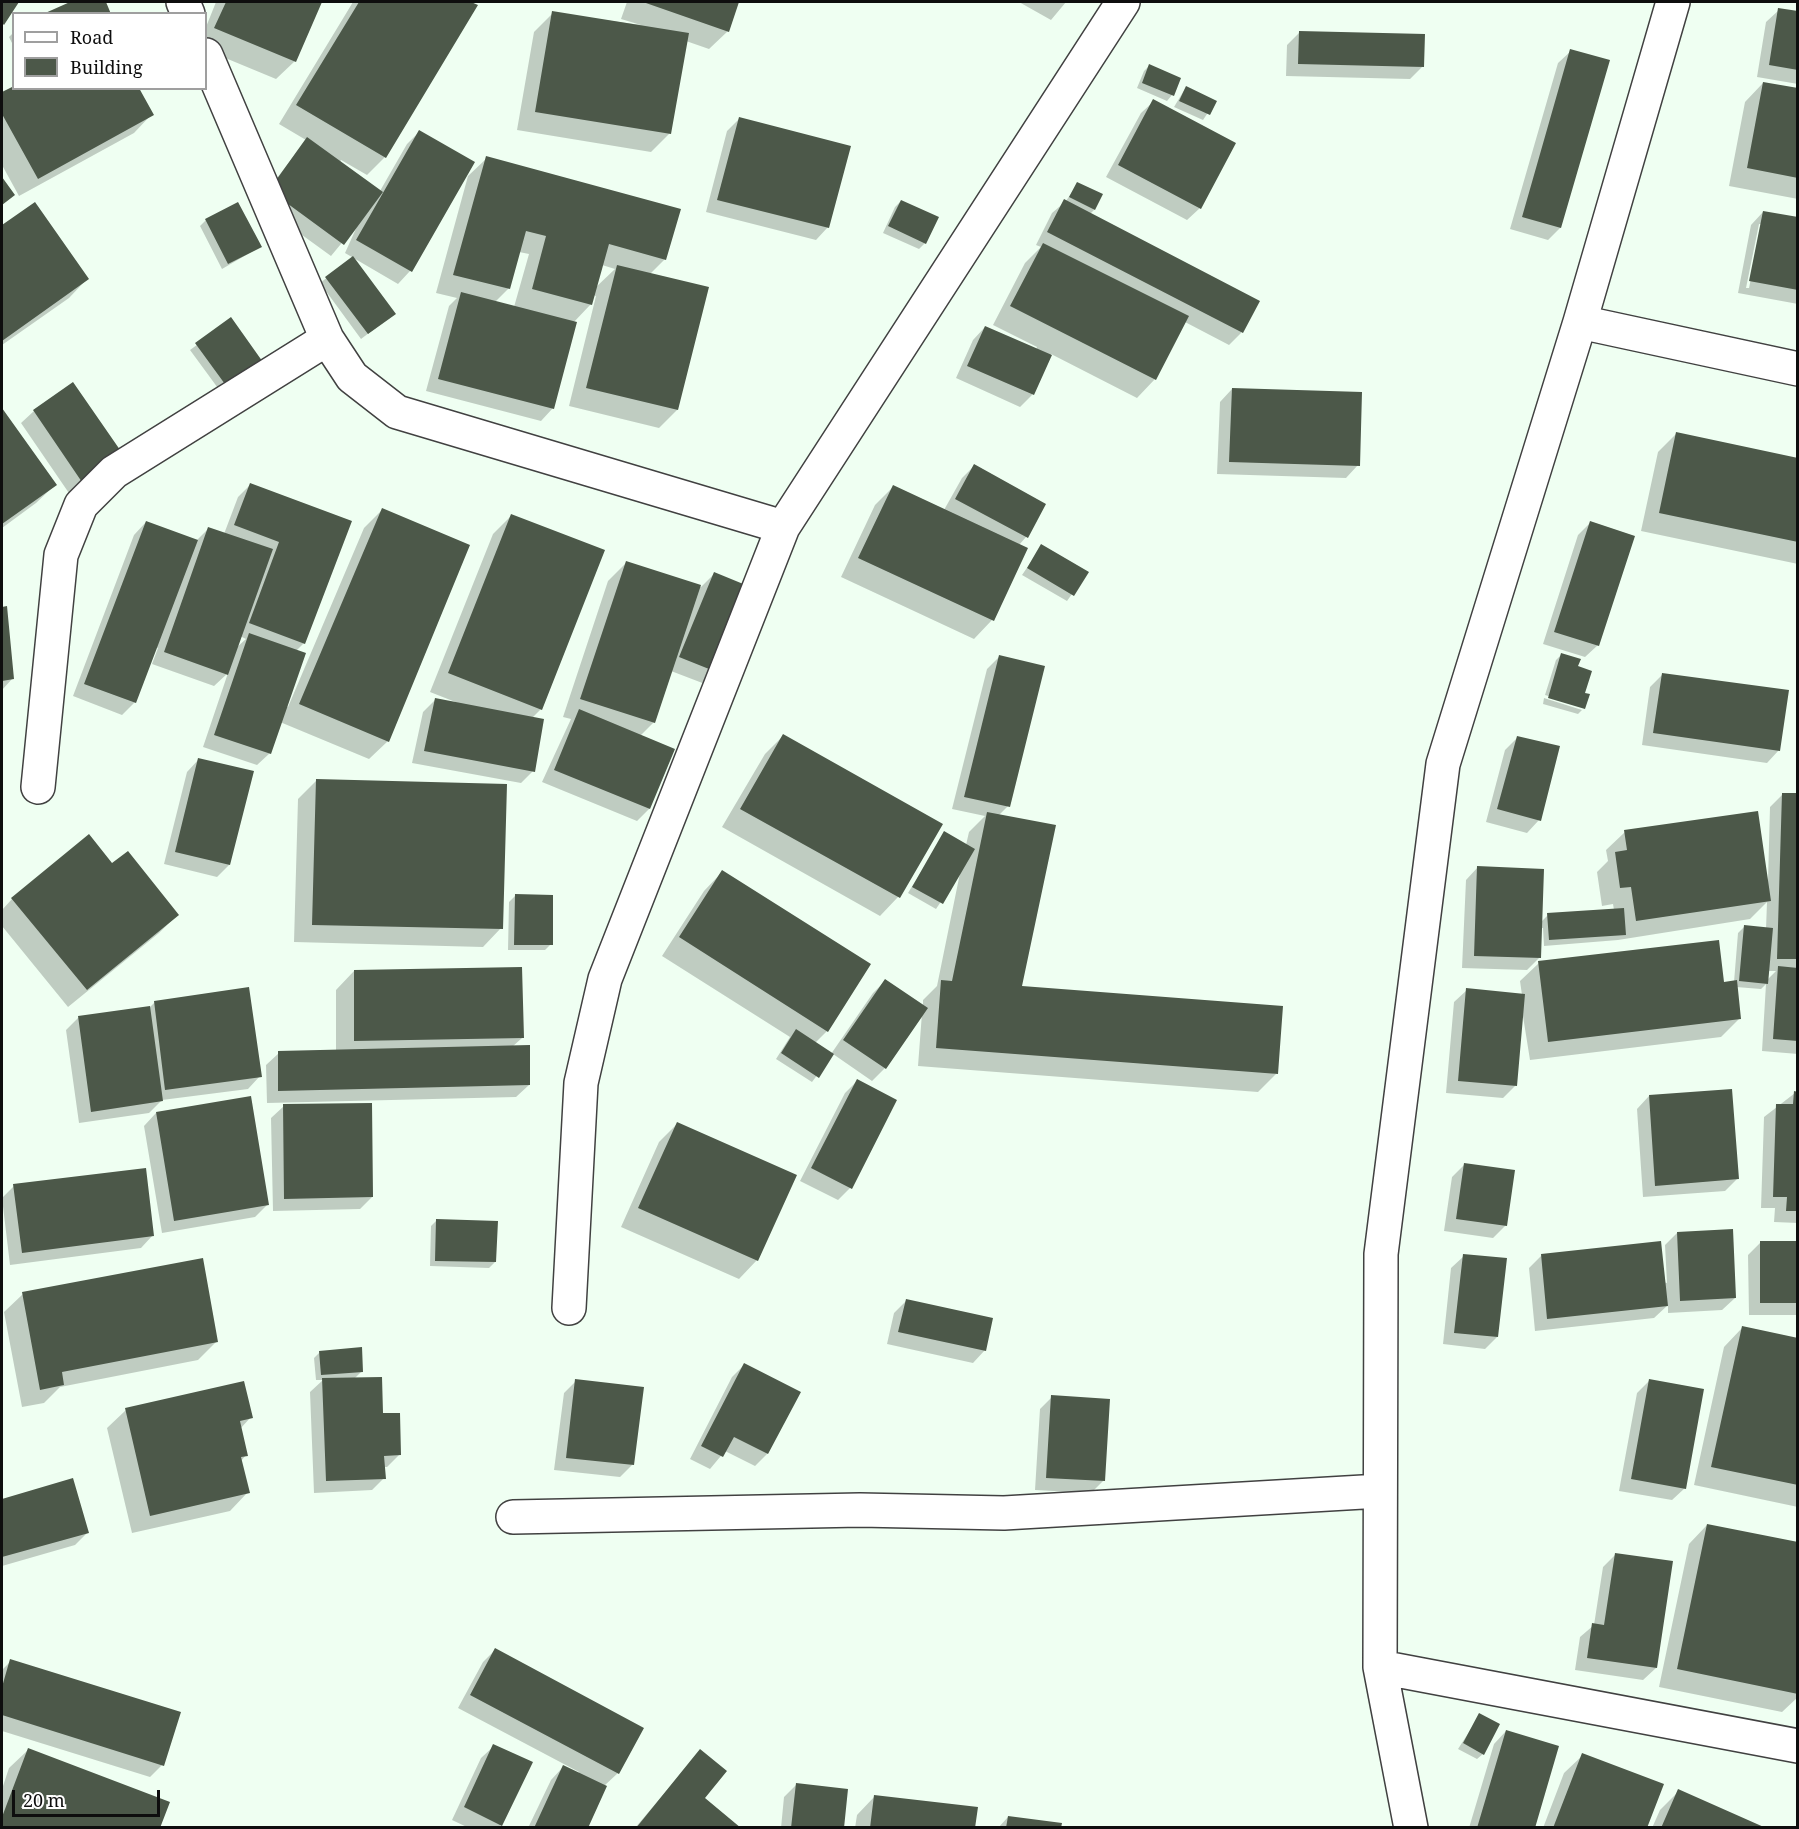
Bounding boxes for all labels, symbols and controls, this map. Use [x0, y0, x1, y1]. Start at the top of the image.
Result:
legend [12, 12, 207, 90]
text: Road [70, 25, 113, 49]
text: Building [70, 55, 143, 79]
scale bar [15, 1778, 164, 1816]
text: 20 m [23, 1788, 65, 1812]

